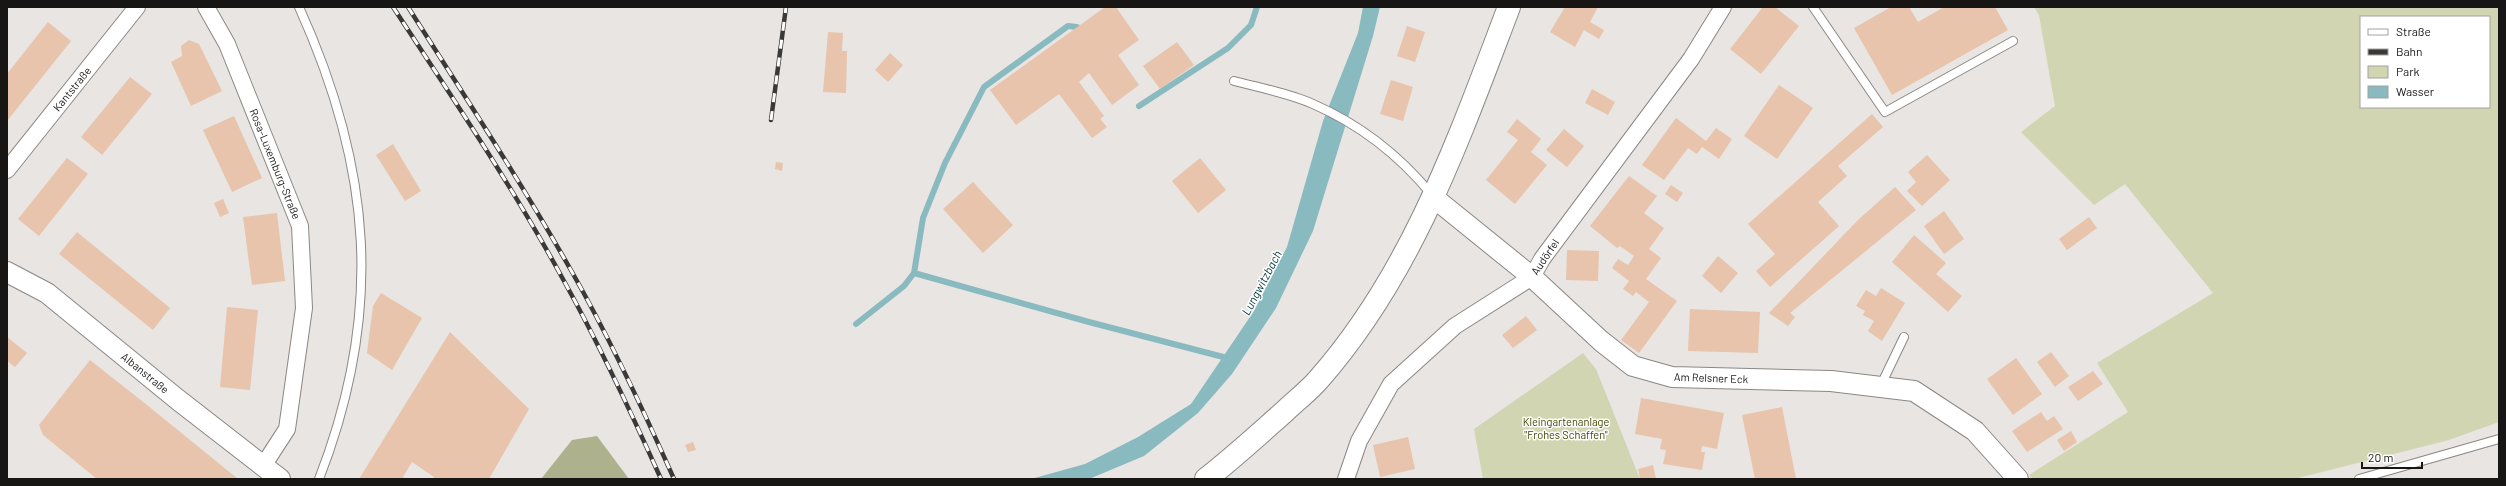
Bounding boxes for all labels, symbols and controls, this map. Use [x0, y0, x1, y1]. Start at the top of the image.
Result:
legend [2360, 16, 2490, 108]
text: Straße [2396, 24, 2431, 38]
text: Bahn [2396, 44, 2423, 58]
street label: Kantstraße [50, 64, 93, 113]
text: Park [2396, 64, 2420, 78]
text: Wasser [2396, 84, 2435, 98]
street label: Rosa-Luxemburg-Straße [247, 107, 304, 221]
street label: Audörfel [1528, 236, 1561, 277]
water label: Lungwitzbach [1238, 248, 1284, 317]
street label: Albanstraße [119, 349, 172, 396]
street label: Am Relsner Eck [1674, 370, 1749, 385]
park label: Kleingartenanlage "Frohes Schaffen" [1523, 415, 1609, 441]
scale bar [2362, 444, 2422, 470]
text: 20 m [2368, 450, 2394, 464]

